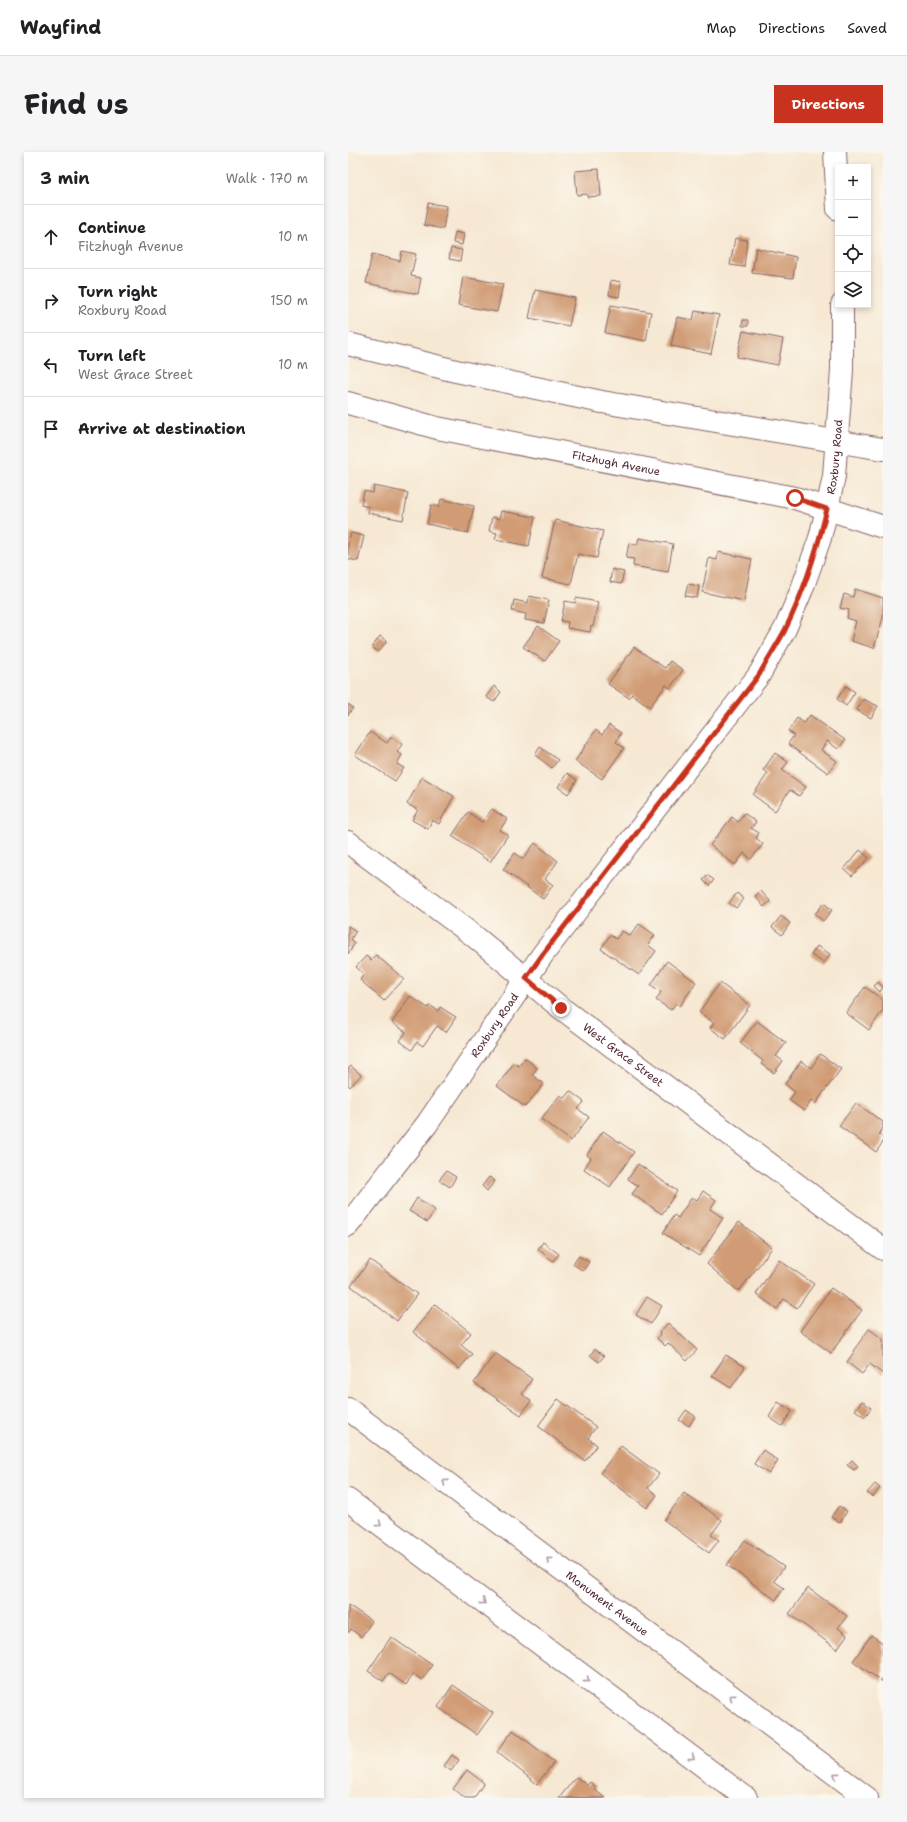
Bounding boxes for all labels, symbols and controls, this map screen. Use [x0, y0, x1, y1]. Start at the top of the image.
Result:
text: Wayfind [20, 15, 101, 40]
text: Map [707, 19, 737, 37]
text: Directions [759, 19, 825, 37]
text: Saved [847, 19, 887, 37]
text: Find us [24, 85, 129, 123]
button: Directions [774, 85, 883, 123]
map controls [835, 164, 871, 308]
button: + [835, 164, 871, 200]
text: 3 min [40, 167, 90, 189]
text: Walk · 170 m [226, 170, 308, 187]
button: − [835, 200, 871, 236]
text: Continue [78, 218, 146, 238]
icon: ahead [40, 226, 62, 248]
text: 10 m [278, 228, 308, 245]
button: locate [835, 236, 871, 272]
text: Fitzhugh Avenue [78, 238, 184, 255]
button: layers [835, 272, 871, 308]
text: Turn right [78, 282, 158, 302]
icon: right [40, 290, 62, 312]
text: 150 m [270, 292, 308, 309]
text: Roxbury Road [78, 302, 167, 319]
text: Turn left [78, 346, 146, 366]
icon: left [40, 354, 62, 376]
text: 10 m [278, 356, 308, 373]
text: West Grace Street [78, 366, 193, 383]
icon: arrive [40, 418, 62, 440]
text: Arrive at destination [78, 419, 246, 439]
street label: Roxbury Road [823, 419, 846, 496]
street label: Fitzhugh Avenue [571, 448, 661, 479]
route start [786, 489, 804, 507]
street label: Roxbury Road [468, 990, 522, 1061]
route end [552, 999, 570, 1017]
street label: West Grace Street [580, 1020, 667, 1090]
one-way arrow [443, 1480, 450, 1487]
one-way arrow [375, 1519, 382, 1526]
one-way arrow [547, 1558, 554, 1565]
street label: Monument Avenue [563, 1568, 651, 1640]
one-way arrow [479, 1597, 486, 1604]
one-way arrow [583, 1675, 590, 1682]
one-way arrow [729, 1694, 736, 1702]
one-way arrow [687, 1753, 694, 1760]
one-way arrow [833, 1772, 840, 1779]

